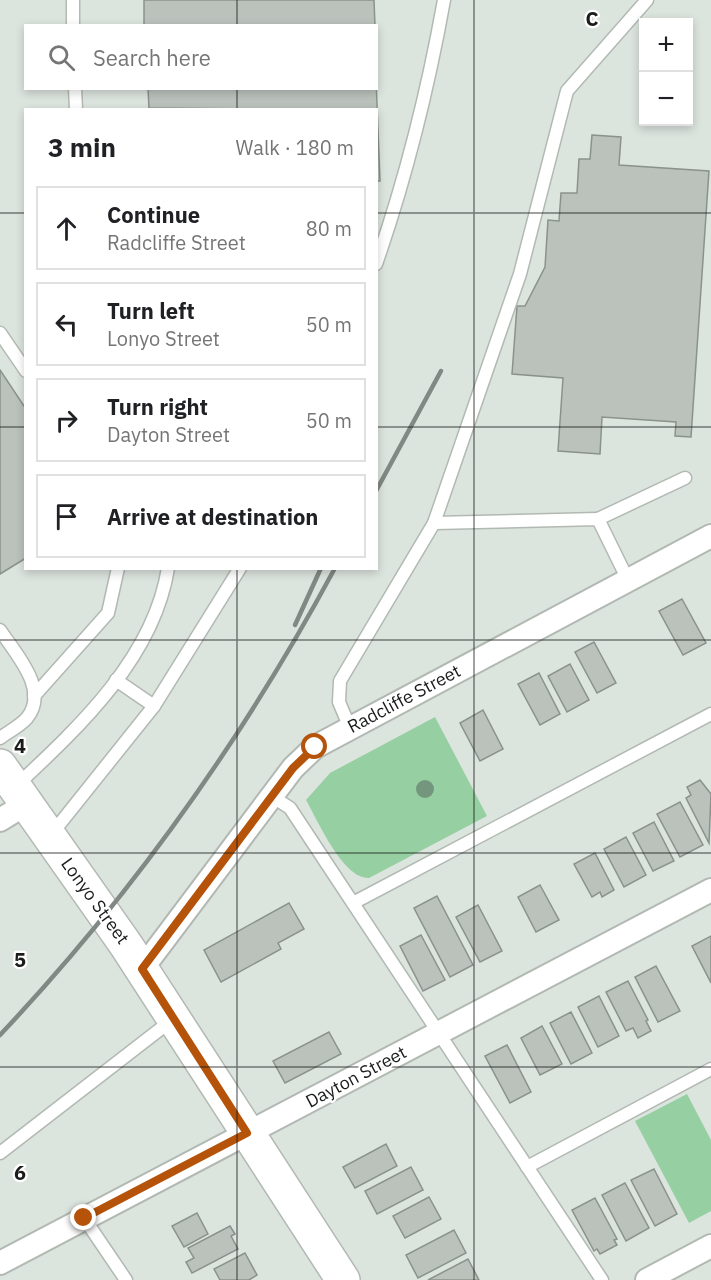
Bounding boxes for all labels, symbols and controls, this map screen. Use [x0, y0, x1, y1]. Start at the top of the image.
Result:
text: C [585, 5, 599, 32]
map controls [639, 18, 693, 126]
button: + [639, 18, 693, 72]
search box [24, 24, 378, 90]
icon: search [45, 41, 78, 74]
text: Search here [93, 43, 211, 72]
button: − [639, 72, 693, 126]
text: 3 min [48, 130, 116, 164]
text: Walk · 180 m [236, 134, 354, 161]
text: Continue [107, 200, 200, 229]
icon: ahead [50, 212, 83, 245]
text: 80 m [306, 215, 352, 242]
text: Radcliffe Street [107, 229, 246, 256]
text: Turn left [107, 296, 195, 325]
icon: left [50, 308, 83, 341]
text: 50 m [306, 311, 352, 338]
text: Lonyo Street [107, 325, 220, 352]
text: Turn right [107, 392, 208, 421]
icon: right [50, 404, 83, 437]
text: 50 m [306, 407, 352, 434]
text: Dayton Street [107, 421, 230, 448]
icon: arrive [50, 500, 83, 533]
text: Arrive at destination [107, 502, 318, 531]
street label: Radcliffe Street [343, 659, 464, 738]
text: 4 [14, 732, 26, 759]
route start [301, 733, 327, 759]
street label: Lonyo Street [56, 853, 135, 949]
text: 5 [14, 946, 26, 973]
street label: Dayton Street [301, 1040, 410, 1113]
text: 6 [14, 1159, 26, 1186]
route end [70, 1204, 96, 1230]

